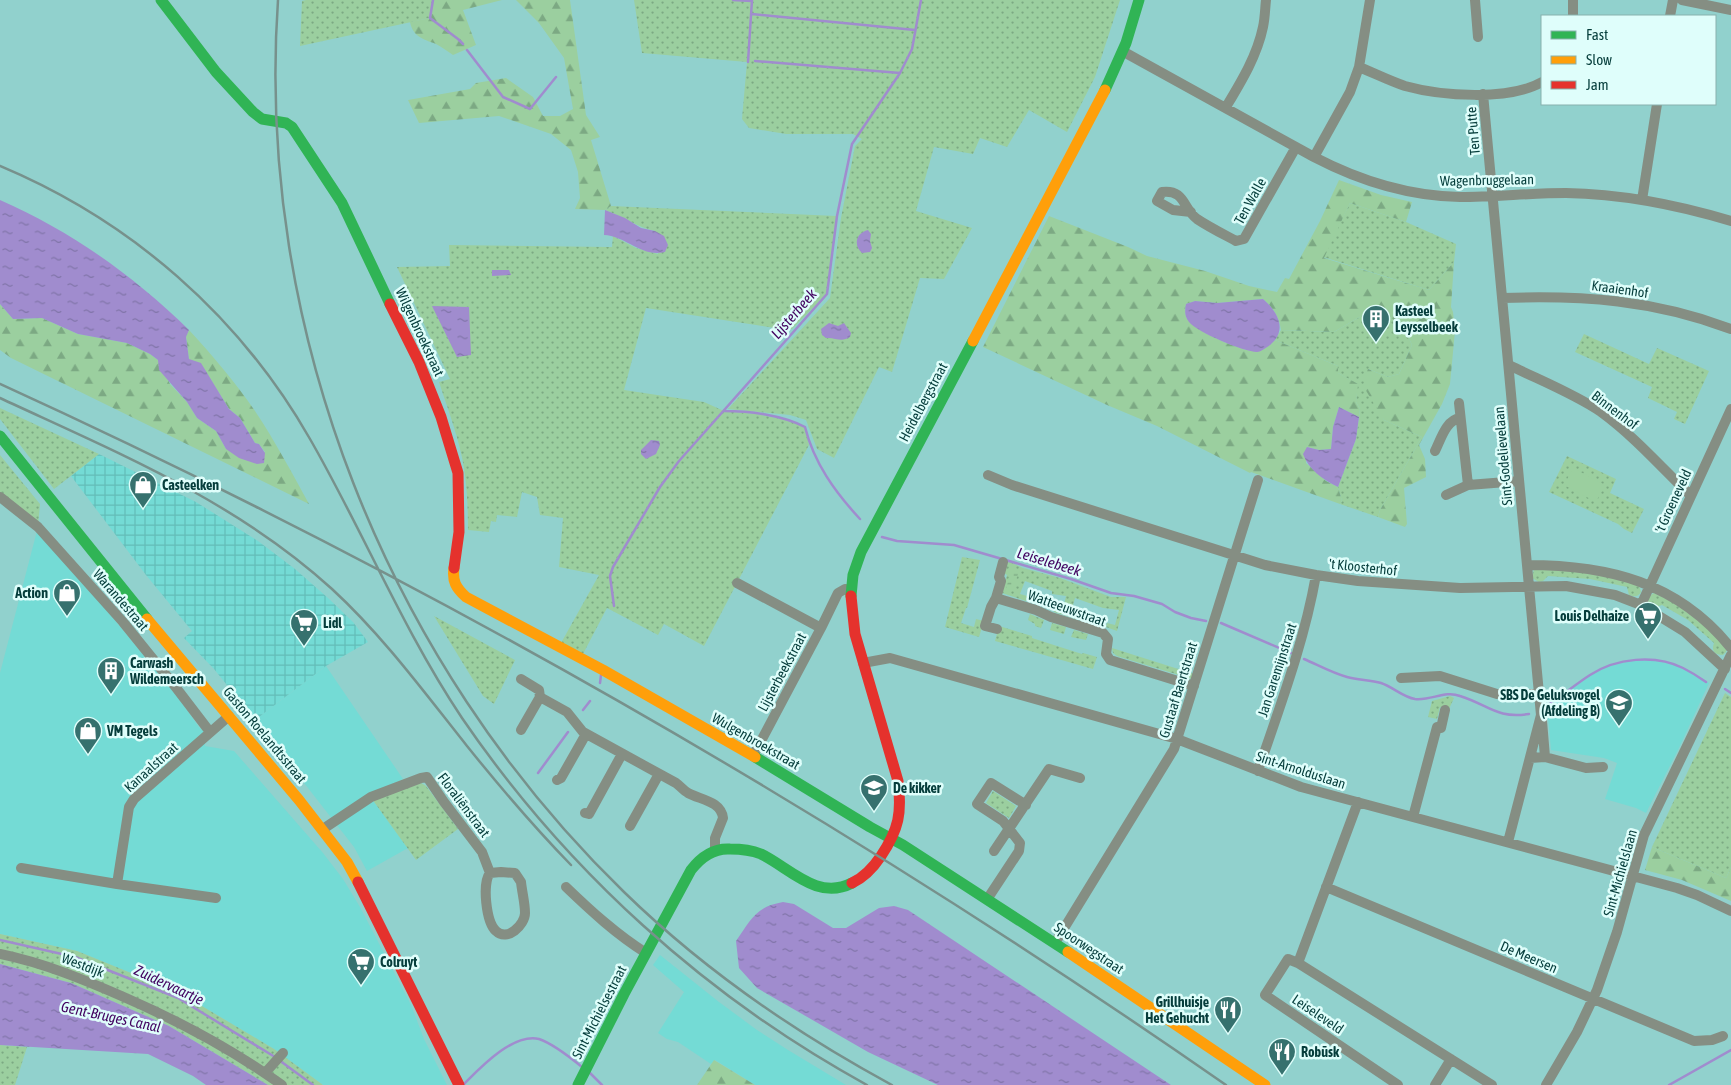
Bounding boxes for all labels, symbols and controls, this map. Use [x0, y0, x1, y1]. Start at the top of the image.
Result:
legend [1541, 15, 1716, 105]
text: Fast [1586, 26, 1608, 43]
text: Slow [1586, 51, 1612, 68]
text: Jam [1586, 76, 1609, 93]
street label: Ten Putte [1463, 106, 1483, 156]
street label: Wagenbruggelaan [1440, 171, 1534, 189]
street label: Ten Walle [1231, 175, 1269, 227]
street label: Kraaienhof [1590, 277, 1650, 301]
street label: Wilgenbroekstraat [393, 285, 447, 379]
water label: Lijsterbeek [767, 285, 820, 342]
place label: Kasteel Leysselbeek [1395, 303, 1459, 335]
building icon: Kasteel Leysselbeek [1361, 304, 1391, 343]
street label: Heidelbergstraat [896, 360, 950, 444]
street label: Binnenhof [1589, 387, 1641, 433]
street label: Sint-Godelievelaan [1491, 406, 1515, 506]
street label: 't Groeneveld [1651, 467, 1695, 535]
shop icon: Casteelken [128, 470, 158, 509]
place label: Casteelken [162, 477, 219, 493]
water label: Leiselebeek [1015, 544, 1083, 579]
street label: 't Kloosterhof [1328, 555, 1398, 579]
street label: Warandestraat [90, 566, 152, 634]
shop icon: Action [52, 578, 82, 617]
place label: Action [14, 585, 48, 601]
street label: Watteeuwstraat [1026, 586, 1108, 630]
supermarket icon: Louis Delhaize [1633, 601, 1663, 640]
supermarket icon: Lidl [289, 608, 319, 647]
place label: Louis Delhaize [1554, 608, 1629, 624]
place label: Lidl [323, 615, 342, 631]
street label: Jan Garemijnstraat [1254, 621, 1300, 719]
street label: Lijsterbeekstraat [755, 630, 809, 714]
street label: Gustaaf Baertstraat [1156, 640, 1200, 740]
place label: Carwash Wildemeersch [129, 655, 204, 687]
building icon: Carwash Wildemeersch [96, 656, 126, 695]
street label: Gaston Roelandtsstraat [220, 684, 310, 786]
place label: SBS De Geluksvogel (Afdeling B) [1500, 687, 1600, 719]
school or university icon: SBS De Geluksvogel (Afdeling B) [1604, 688, 1634, 727]
street label: Wulgenbroekstraat [709, 709, 803, 773]
shop icon: VM Tegels [73, 716, 103, 755]
place label: VM Tegels [106, 723, 158, 739]
street label: Kanaalstraat [121, 739, 181, 795]
street label: Sint-Arnolduslaan [1254, 748, 1348, 792]
street label: Floraliënstraat [435, 770, 493, 840]
school or university icon: De kikker [859, 773, 889, 812]
place label: De kikker [893, 780, 942, 796]
street label: Sint-Michielslaan [1600, 828, 1640, 918]
street label: Spoorwegstraat [1051, 919, 1127, 977]
street label: De Meersen [1498, 938, 1560, 976]
supermarket icon: Colruyt [346, 947, 376, 986]
street label: Westdijk [60, 950, 106, 980]
place label: Colruyt [380, 954, 417, 970]
water label: Zuidervaartje [132, 961, 207, 1008]
street label: Sint-Michielsestraat [569, 963, 629, 1061]
street label: Leiseleveld [1289, 991, 1347, 1037]
place label: Grillhuisje Het Gehucht [1145, 994, 1209, 1026]
restaurant icon: Grillhuisje Het Gehucht [1213, 995, 1243, 1034]
water label: Gent-Bruges Canal [60, 998, 163, 1035]
restaurant icon: Robūsk [1267, 1037, 1297, 1076]
place label: Robūsk [1301, 1044, 1340, 1060]

